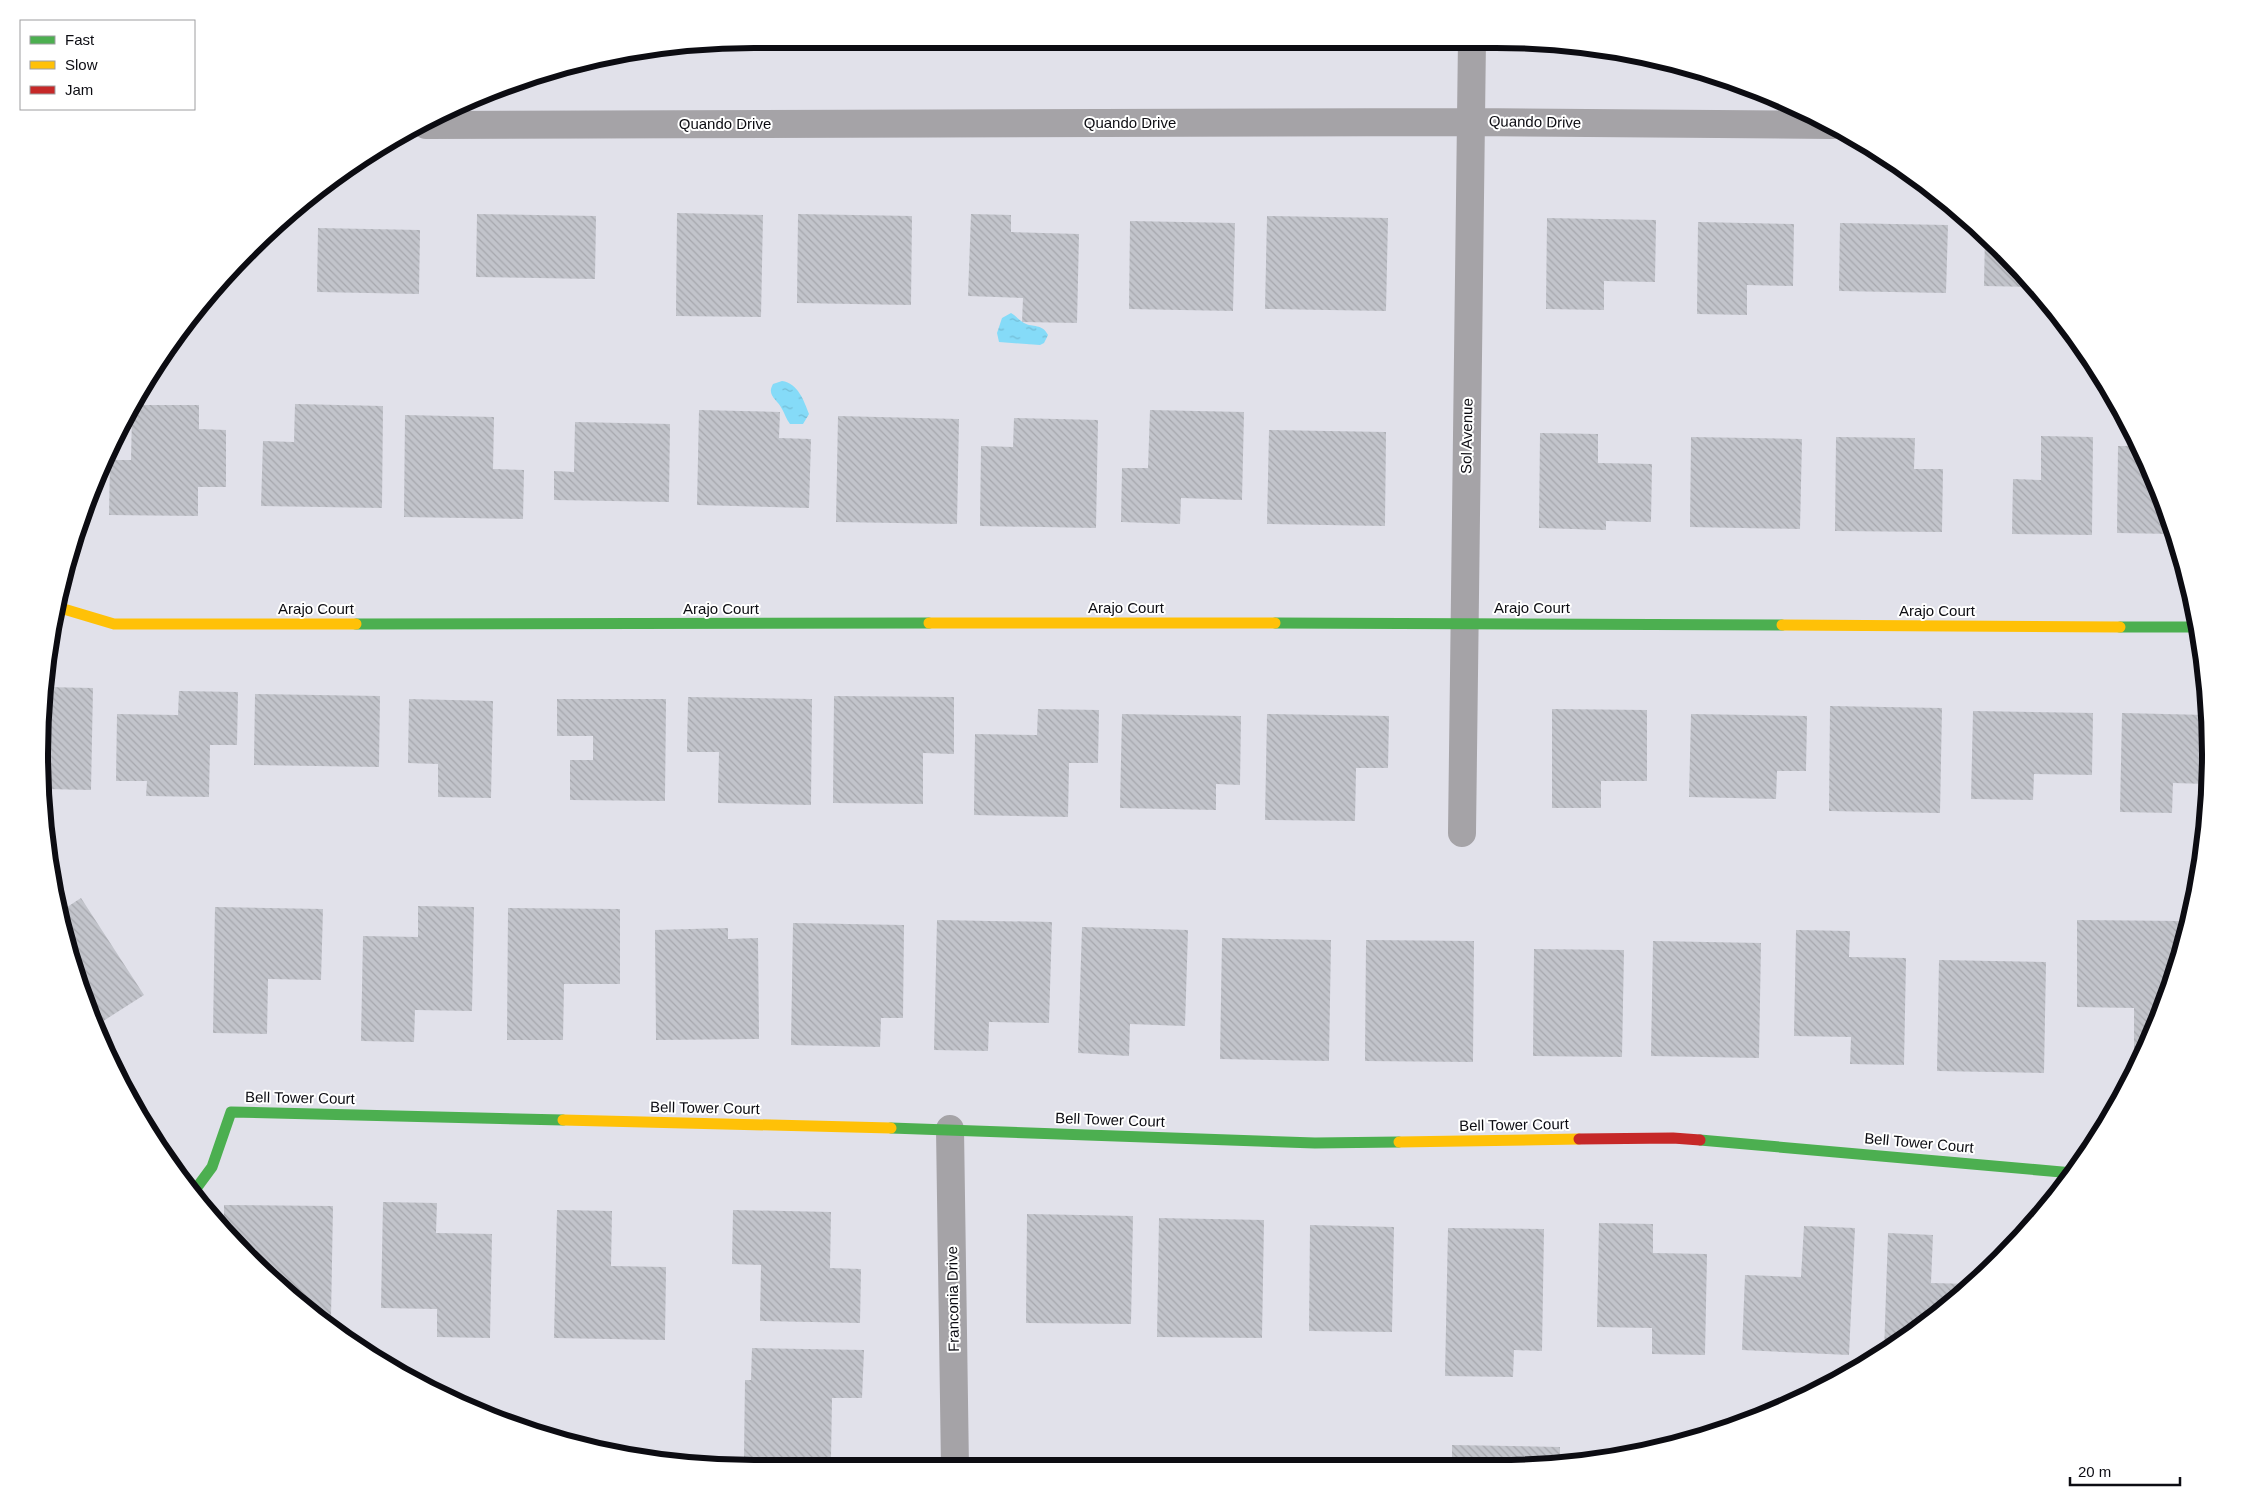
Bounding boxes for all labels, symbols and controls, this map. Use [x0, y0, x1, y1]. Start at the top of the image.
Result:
legend [20, 20, 195, 110]
text: Fast [65, 31, 95, 48]
text: Slow [65, 56, 98, 73]
text: Jam [65, 81, 93, 98]
street label: Quando Drive [1489, 112, 1581, 131]
street label: Quando Drive [1084, 114, 1176, 131]
street label: Quando Drive [679, 115, 771, 132]
street label: Sol Avenue [1457, 398, 1476, 474]
street label: Arajo Court [1088, 599, 1165, 616]
street label: Arajo Court [1494, 599, 1571, 616]
street label: Arajo Court [278, 600, 355, 617]
street label: Arajo Court [683, 600, 760, 617]
street label: Arajo Court [1899, 602, 1976, 619]
street label: Bell Tower Court [245, 1088, 356, 1107]
street label: Bell Tower Court [650, 1098, 761, 1117]
street label: Bell Tower Court [1055, 1109, 1166, 1130]
street label: Bell Tower Court [1459, 1115, 1570, 1134]
street label: Bell Tower Court [1864, 1129, 1975, 1156]
street label: Franconia Drive [943, 1246, 962, 1352]
scale bar [2070, 1454, 2180, 1486]
text: 20 m [2078, 1463, 2111, 1480]

